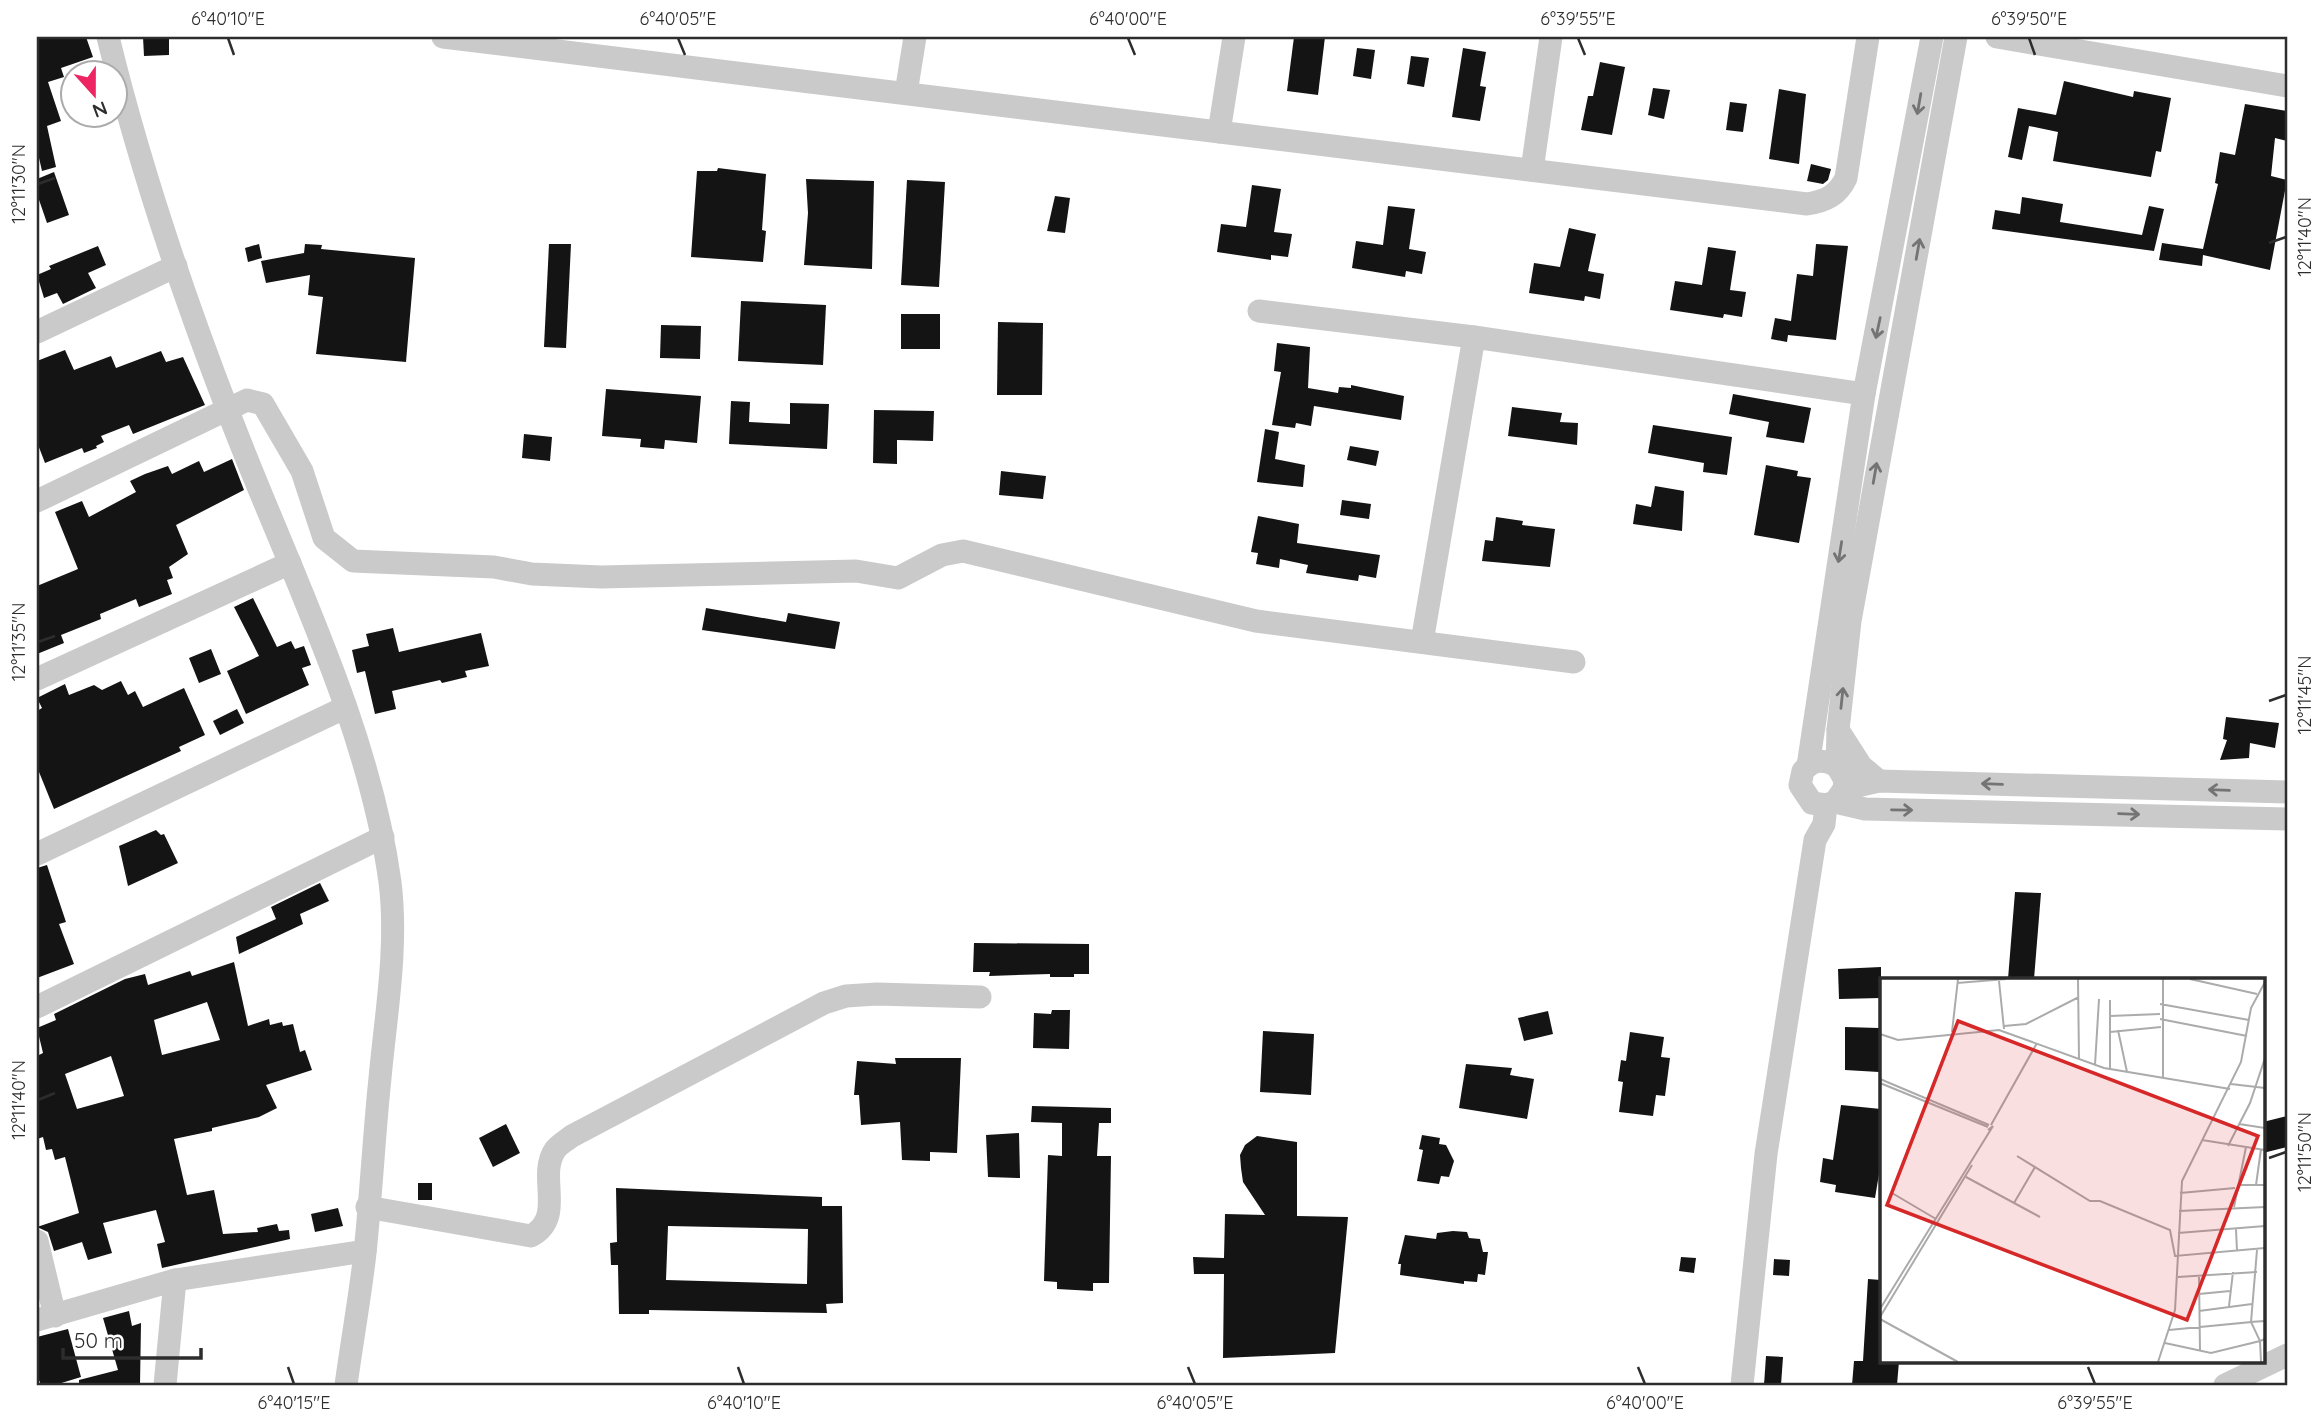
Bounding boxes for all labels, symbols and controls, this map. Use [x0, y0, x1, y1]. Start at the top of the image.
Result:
text: 6°40'10"E [191, 7, 265, 30]
text: 6°40'05"E [640, 7, 716, 30]
text: 6°40'00"E [1089, 7, 1167, 30]
text: 6°39'55"E [1540, 7, 1616, 30]
text: 6°39'50"E [1991, 7, 2067, 30]
north arrow [60, 60, 130, 130]
one-way arrow [1912, 92, 1925, 115]
text: N [89, 96, 111, 124]
text: 12°11'30"N [7, 144, 30, 224]
text: 12°11'40"N [2293, 197, 2316, 277]
one-way arrow [1912, 238, 1926, 261]
one-way arrow [1870, 316, 1884, 339]
one-way arrow [1869, 462, 1882, 485]
one-way arrow [1833, 540, 1846, 563]
text: 12°11'35"N [7, 603, 30, 681]
text: 12°11'45"N [2293, 656, 2316, 734]
one-way arrow [1835, 687, 1848, 709]
one-way arrow [1980, 778, 2003, 791]
one-way arrow [2208, 784, 2231, 797]
one-way arrow [1890, 803, 1913, 817]
one-way arrow [2118, 808, 2141, 821]
inset map [1880, 978, 2264, 1362]
text: 12°11'40"N [7, 1060, 30, 1140]
text: 12°11'50"N [2293, 1112, 2316, 1192]
scale bar [63, 1317, 201, 1361]
text: 50 m [74, 1327, 123, 1353]
text: 6°40'15"E [258, 1391, 330, 1414]
text: 6°40'10"E [707, 1391, 781, 1414]
text: 6°40'05"E [1157, 1391, 1233, 1414]
text: 6°40'00"E [1606, 1391, 1684, 1414]
text: 6°39'55"E [2057, 1391, 2133, 1414]

